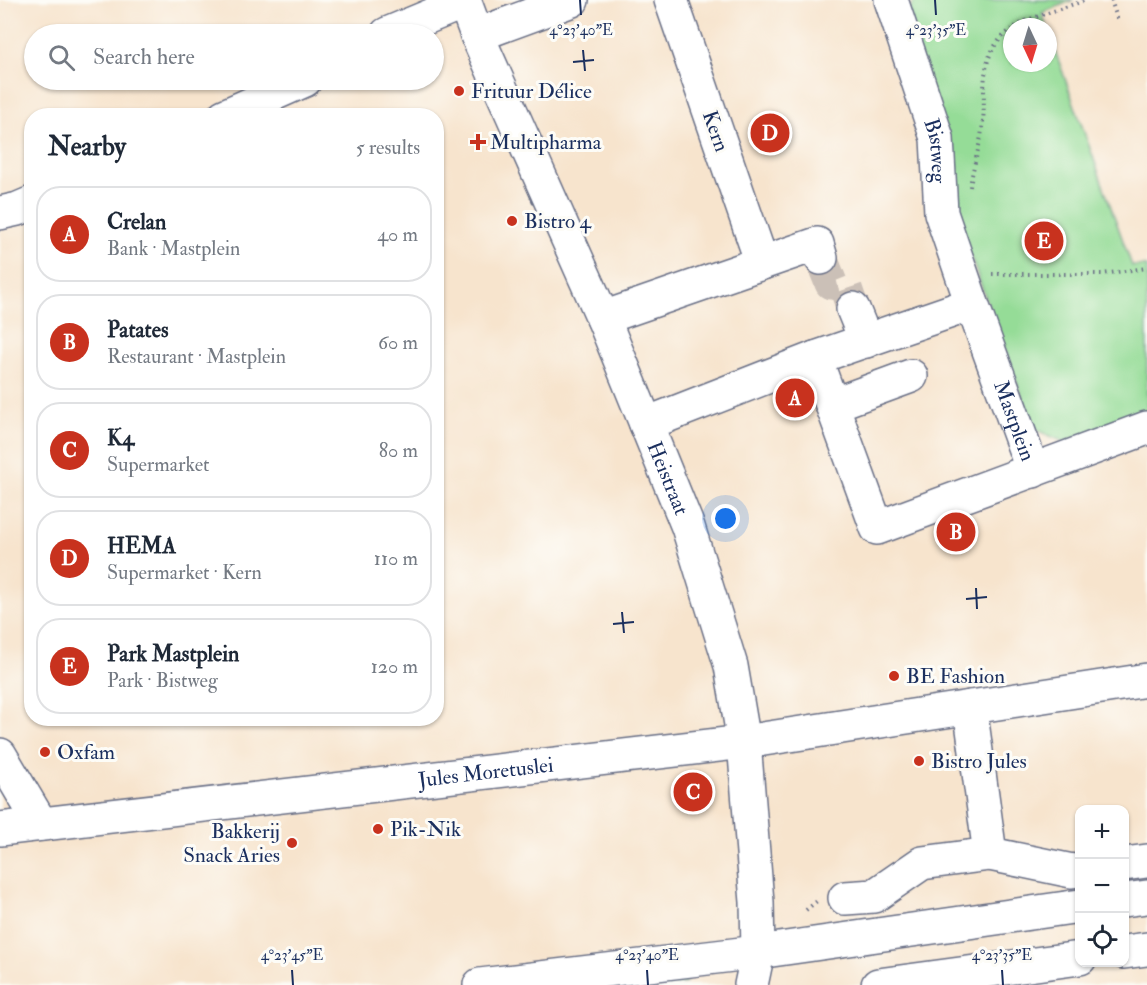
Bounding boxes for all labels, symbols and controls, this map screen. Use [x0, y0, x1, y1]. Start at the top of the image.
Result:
north arrow [1003, 18, 1057, 72]
text: 4°23'40"E [549, 21, 613, 40]
text: 4°23'35"E [906, 21, 966, 40]
search box [24, 24, 444, 90]
icon: search [45, 41, 78, 74]
text: Search here [93, 43, 195, 71]
place label: Frituur Délice [471, 78, 592, 105]
marker: Frituur Délice [452, 84, 466, 98]
street label: Kern [696, 107, 735, 155]
pin: D [750, 110, 790, 156]
street label: Bistweg [917, 115, 952, 184]
place label: Multipharma [490, 129, 602, 156]
text: Nearby [48, 131, 126, 163]
text: 5 results [356, 135, 420, 160]
marker: Multipharma [471, 135, 485, 149]
text: Crelan [107, 208, 166, 236]
place label: Bistro 4 [524, 208, 593, 235]
marker: Bistro 4 [505, 214, 519, 228]
pin: E [1024, 218, 1064, 264]
text: A [63, 222, 76, 247]
text: 40 m [377, 222, 418, 247]
text: Bank · Mastplein [107, 236, 240, 261]
text: Patates [107, 316, 168, 344]
text: B [63, 330, 76, 355]
text: 60 m [378, 330, 418, 355]
text: Restaurant · Mastplein [107, 344, 286, 369]
pin: A [776, 376, 814, 420]
street label: Mastplein [987, 377, 1041, 465]
text: K4 [107, 424, 134, 452]
street label: Heistraat [641, 437, 695, 519]
text: C [62, 438, 77, 463]
text: 80 m [379, 438, 418, 463]
text: Supermarket [107, 452, 210, 477]
your location [711, 504, 740, 533]
pin: B [936, 510, 976, 554]
text: HEMA [107, 532, 176, 560]
text: D [61, 546, 78, 571]
text: 110 m [374, 546, 418, 571]
text: Supermarket · Kern [107, 560, 262, 585]
text: Park Mastplein [107, 640, 239, 668]
text: E [62, 654, 77, 679]
text: 120 m [371, 654, 418, 679]
place label: BE Fashion [906, 663, 1005, 690]
text: Park · Bistweg [107, 668, 218, 693]
marker: BE Fashion [887, 669, 901, 683]
place label: Oxfam [57, 739, 115, 766]
marker: Oxfam [38, 745, 52, 759]
place label: Bistro Jules [931, 748, 1027, 775]
street label: Jules Moretuslei [416, 751, 555, 794]
marker: Bistro Jules [912, 754, 926, 768]
pin: C [674, 770, 712, 814]
map controls [1075, 805, 1129, 967]
button: + [1075, 805, 1129, 859]
place label: Pik-Nik [390, 816, 461, 843]
place label: Bakkerij Snack Aries [183, 818, 280, 869]
marker: Pik-Nik [371, 822, 385, 836]
marker: Bakkerij Snack Aries [285, 836, 299, 850]
button: − [1075, 859, 1129, 913]
button: locate [1075, 913, 1129, 967]
text: 4°23'45"E [261, 946, 323, 965]
text: 4°23'40"E [615, 946, 679, 965]
text: 4°23'35"E [972, 946, 1032, 965]

